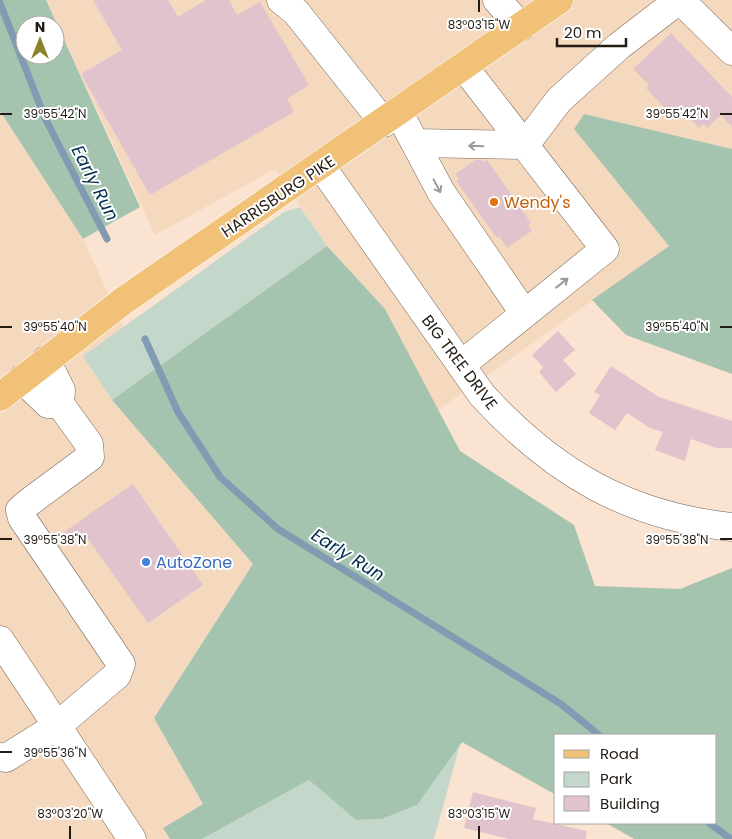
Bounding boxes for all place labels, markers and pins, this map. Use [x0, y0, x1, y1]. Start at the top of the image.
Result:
place label: Wendy's [504, 191, 571, 214]
marker: Wendy's [488, 196, 500, 208]
place label: AutoZone [156, 551, 232, 574]
marker: AutoZone [140, 556, 152, 568]

